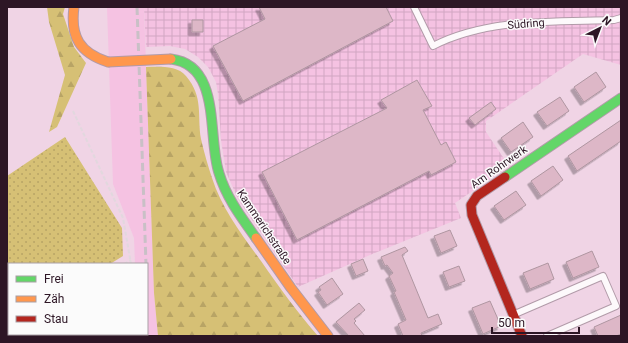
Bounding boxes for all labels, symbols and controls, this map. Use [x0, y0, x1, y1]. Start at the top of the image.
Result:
north arrow [580, 8, 620, 48]
text: N [599, 14, 614, 29]
street label: Südring [507, 16, 545, 32]
street label: Am Rohrwerk [468, 143, 530, 191]
street label: Kammerichstraße [234, 187, 294, 267]
legend [8, 263, 148, 335]
text: Frei [44, 272, 64, 286]
text: Zäh [44, 292, 64, 306]
scale bar [492, 309, 579, 335]
text: Stau [44, 312, 68, 326]
text: 50 m [498, 316, 525, 330]

